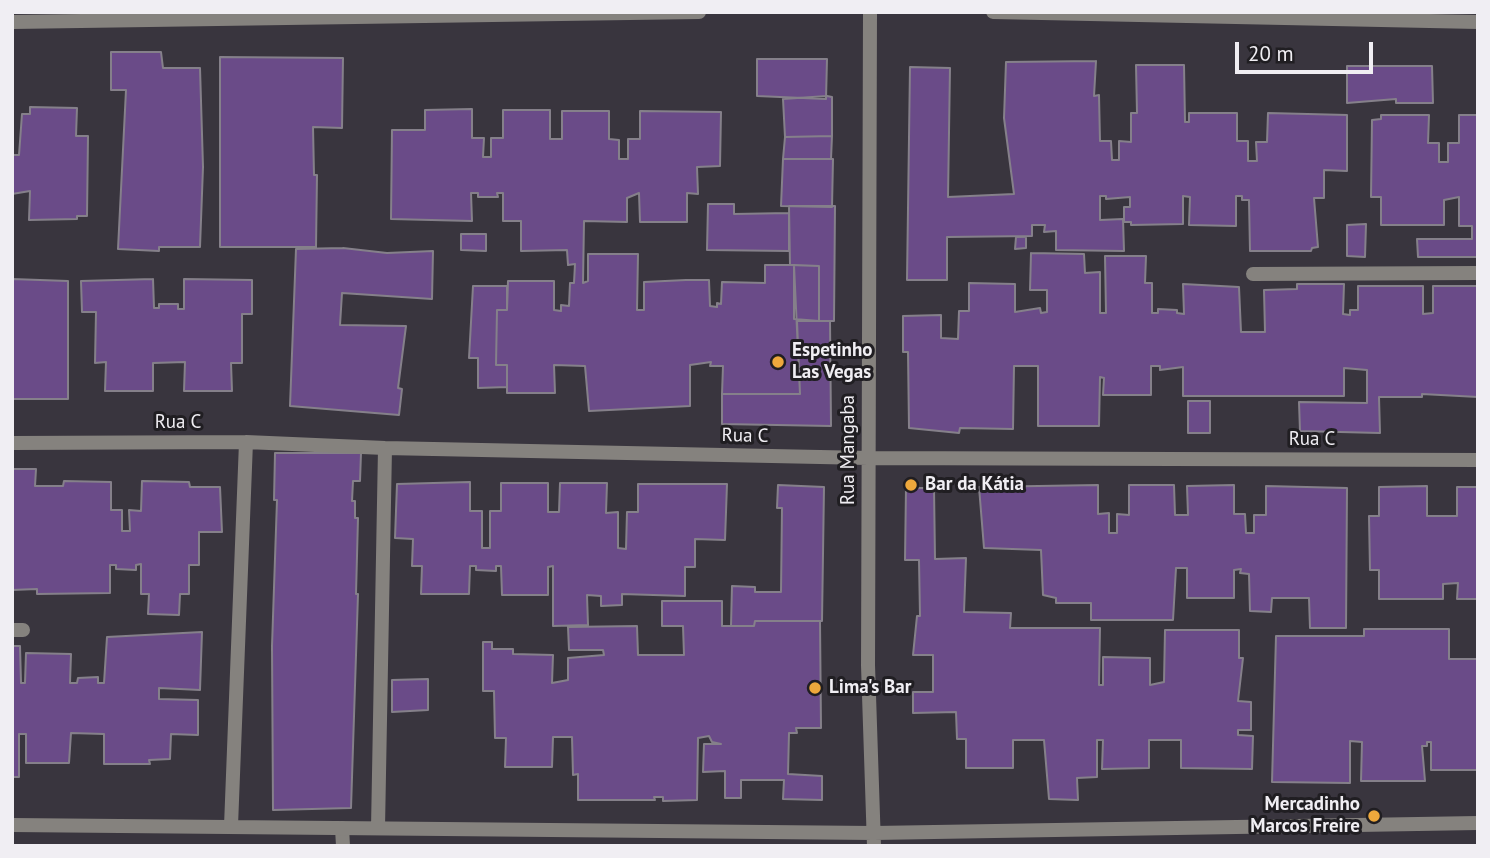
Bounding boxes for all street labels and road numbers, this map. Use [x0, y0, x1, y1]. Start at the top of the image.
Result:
street label: Rua Mangaba [838, 395, 860, 505]
street label: Rua C [155, 412, 201, 434]
street label: Rua C [721, 424, 769, 448]
street label: Rua C [1289, 429, 1335, 451]

